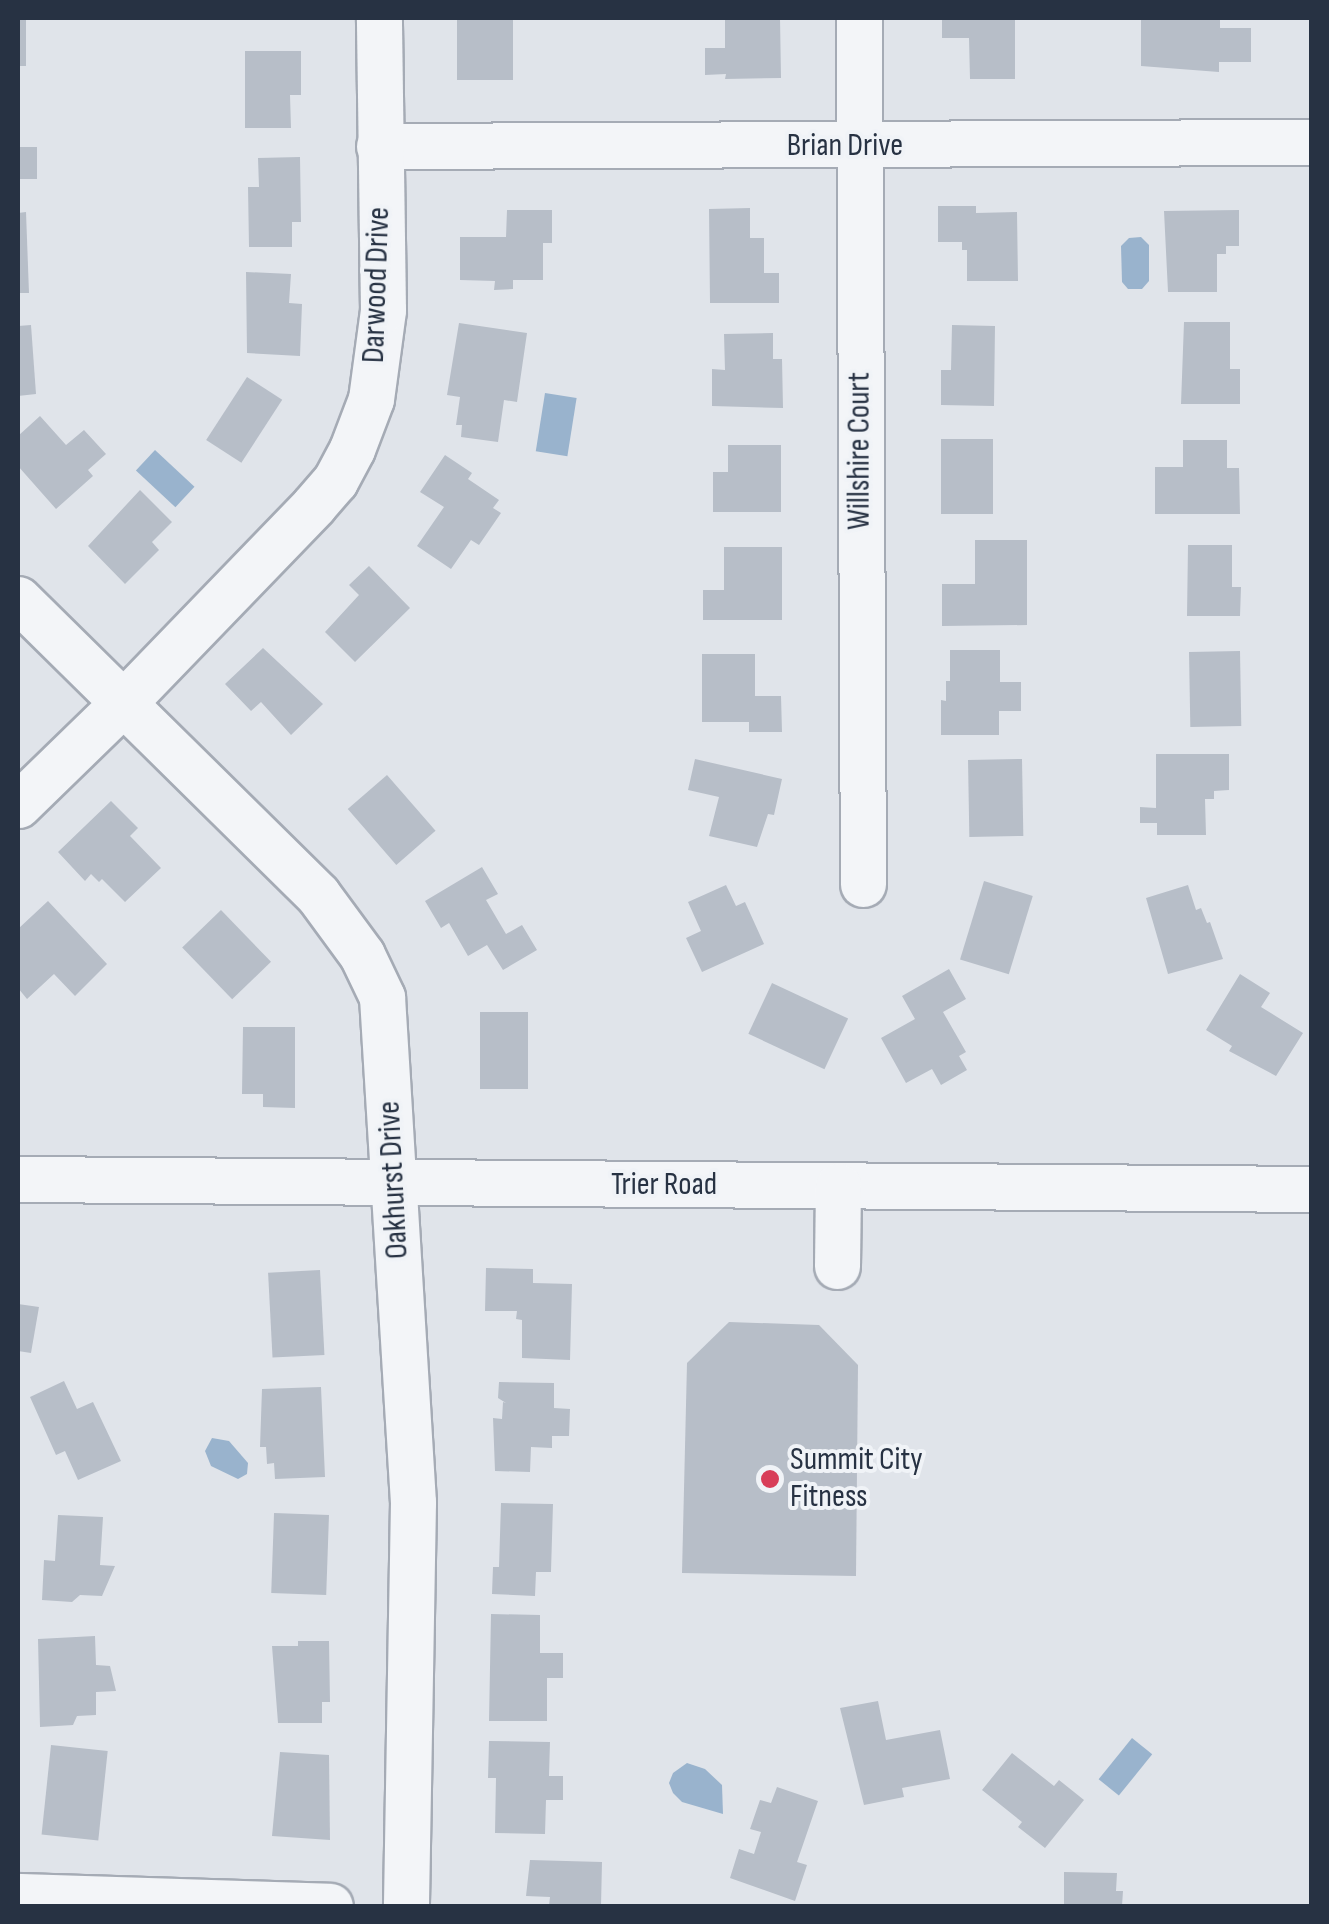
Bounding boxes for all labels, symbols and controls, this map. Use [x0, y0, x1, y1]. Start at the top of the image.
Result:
street label: Brian Drive [787, 127, 903, 165]
street label: Darwood Drive [355, 206, 399, 364]
street label: Willshire Court [841, 372, 879, 530]
street label: Oakhurst Drive [371, 1100, 417, 1260]
street label: Trier Road [611, 1166, 717, 1204]
place label: Summit City Fitness [790, 1442, 923, 1517]
marker: Summit City Fitness [759, 1468, 781, 1490]

